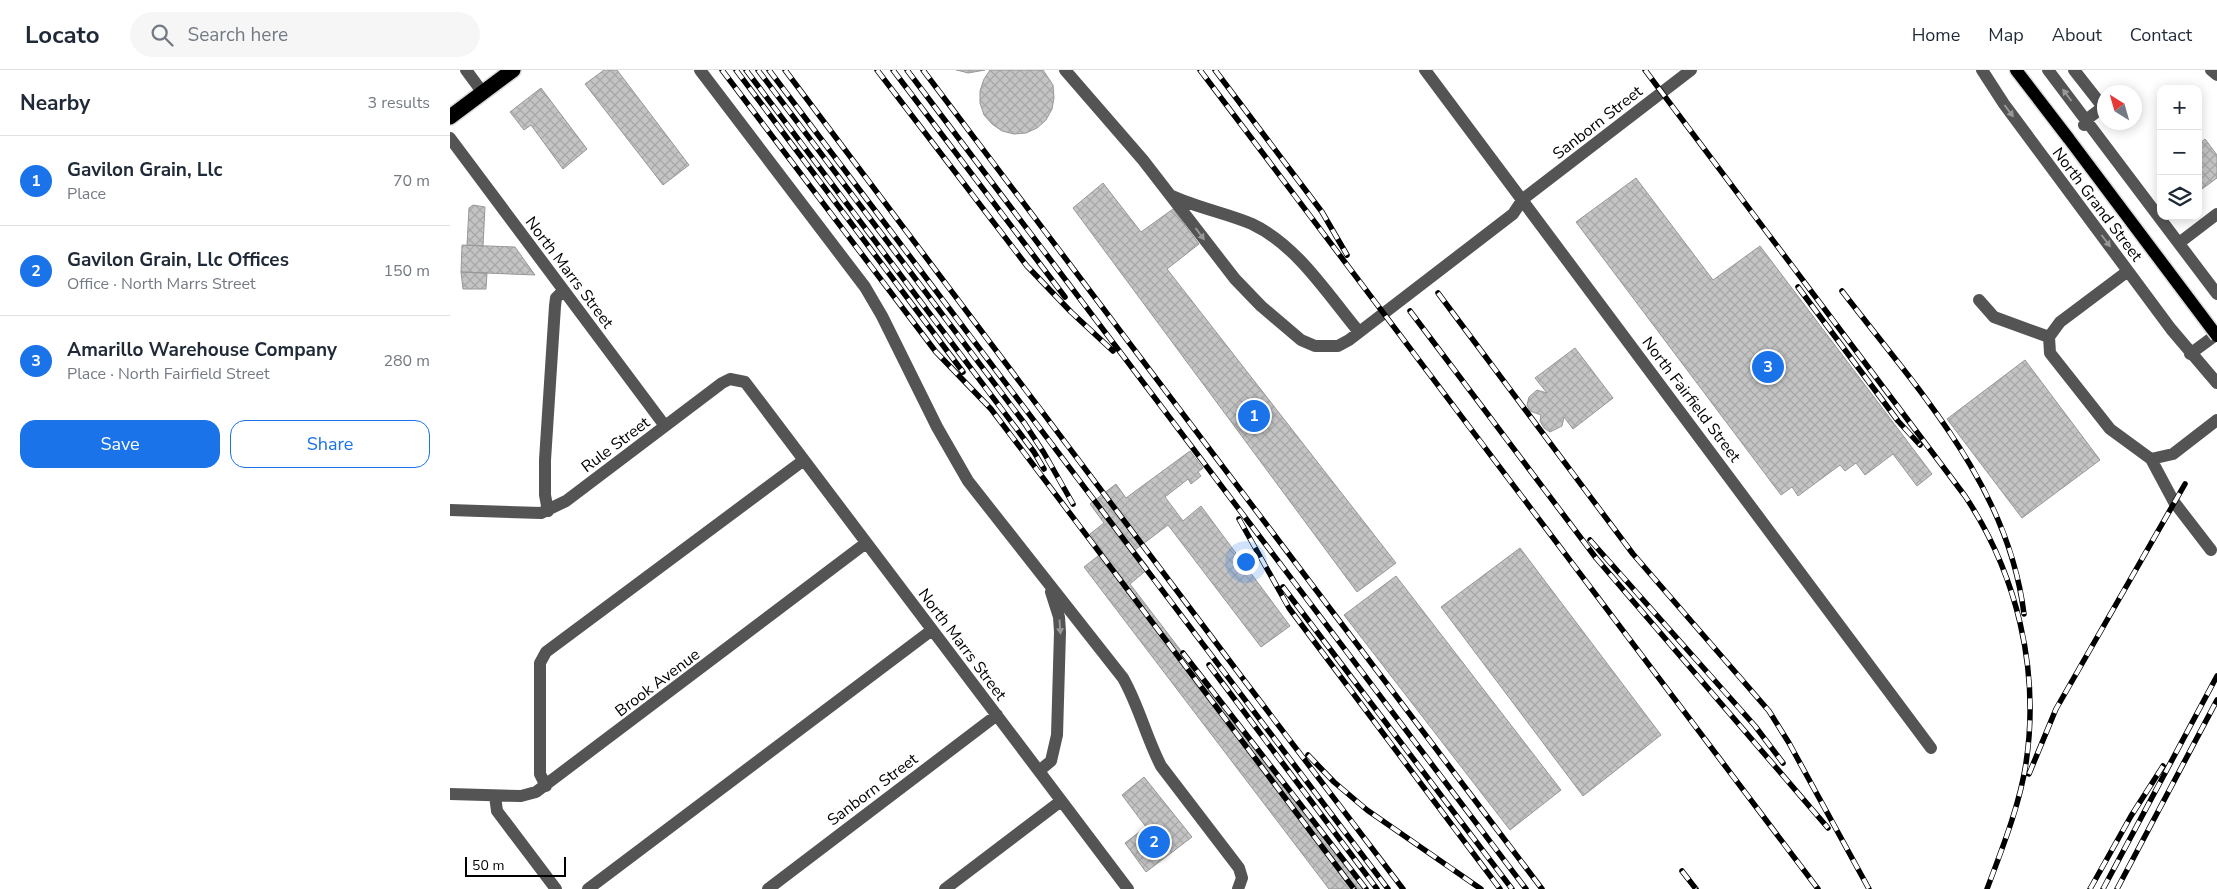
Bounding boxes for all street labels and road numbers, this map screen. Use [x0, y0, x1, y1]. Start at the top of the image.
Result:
street label: Sanborn Street [1548, 81, 1647, 165]
street label: North Grand Street [2047, 143, 2148, 266]
street label: North Marrs Street [520, 212, 619, 333]
street label: North Fairfield Street [1637, 332, 1746, 467]
street label: Rule Street [577, 412, 655, 478]
street label: North Marrs Street [913, 584, 1012, 705]
street label: Brook Avenue [611, 644, 704, 722]
street label: Sanborn Street [823, 748, 923, 831]

